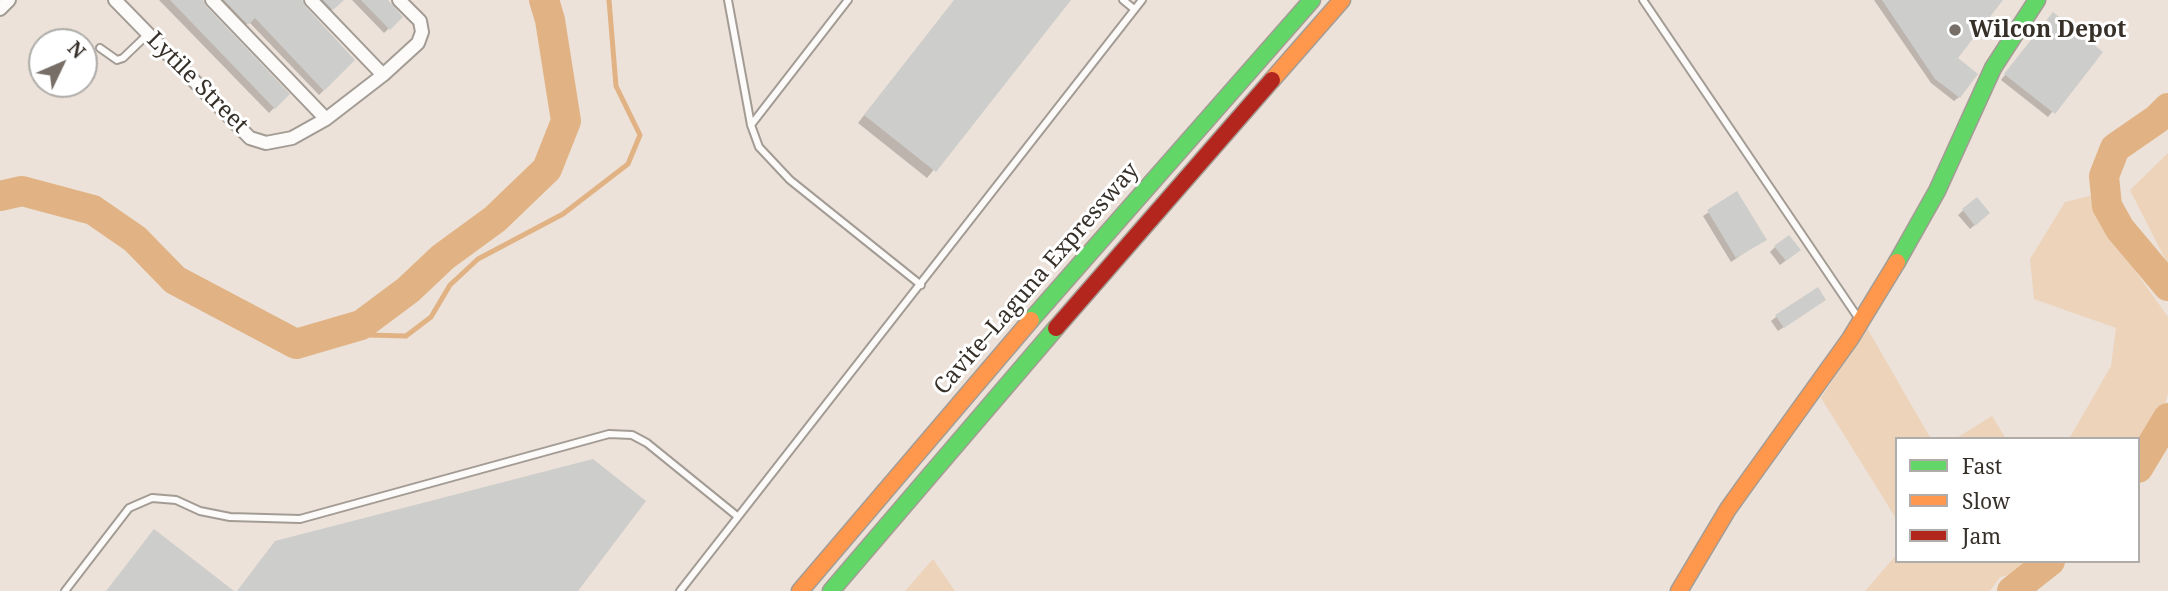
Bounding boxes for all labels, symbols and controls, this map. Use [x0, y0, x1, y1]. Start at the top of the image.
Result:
place label: Wilcon Depot [1969, 16, 2126, 44]
marker: Wilcon Depot [1947, 22, 1963, 38]
street label: Lytile Street [141, 27, 253, 139]
north arrow [28, 28, 98, 98]
text: N [62, 35, 91, 64]
street label: Cavite–Laguna Expressway [929, 157, 1145, 401]
legend [1895, 437, 2140, 563]
text: Fast [1962, 452, 2002, 480]
text: Slow [1962, 487, 2010, 515]
text: Jam [1962, 522, 2001, 550]

